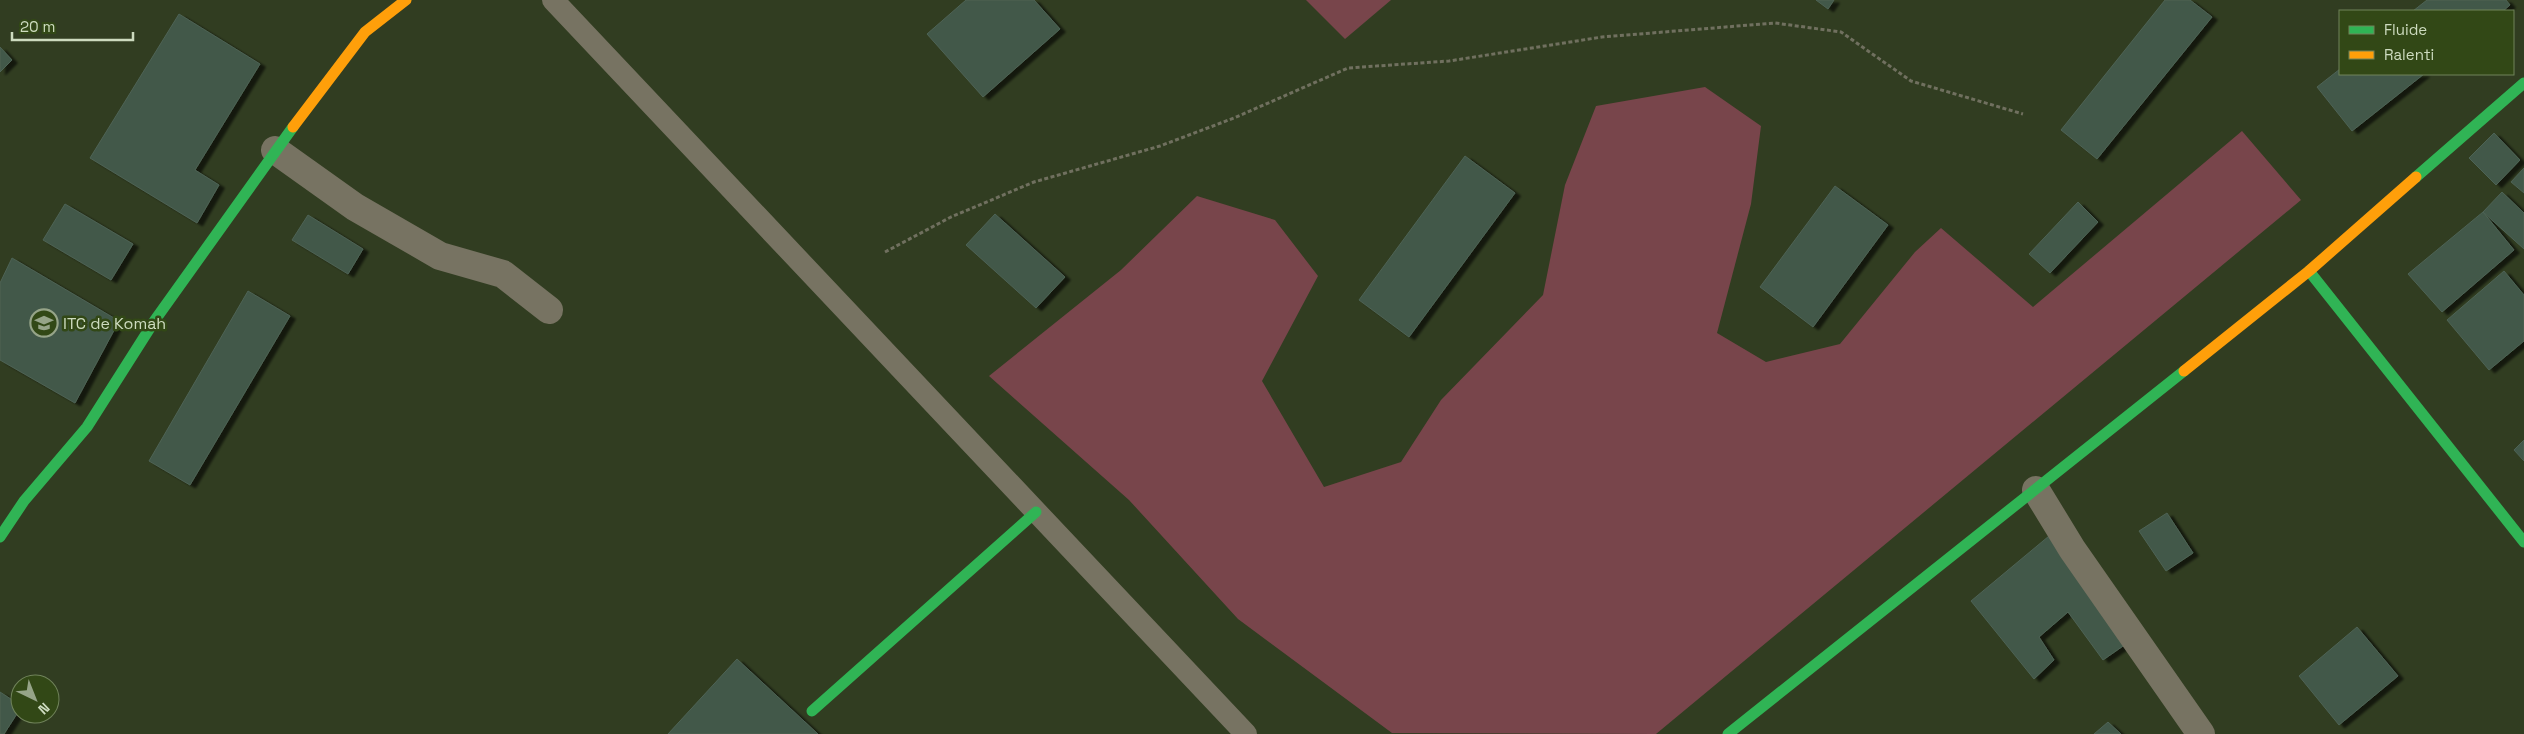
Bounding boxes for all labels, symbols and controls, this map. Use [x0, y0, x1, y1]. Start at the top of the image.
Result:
scale bar [12, 10, 134, 42]
legend [2339, 10, 2514, 75]
text: 20 m [20, 17, 55, 36]
text: Fluide [2384, 20, 2427, 39]
text: Ralenti [2384, 45, 2434, 64]
school or university icon: ITC de Komah [29, 308, 59, 338]
place label: ITC de Komah [63, 313, 166, 334]
north arrow [10, 674, 60, 724]
text: N [34, 699, 53, 718]

